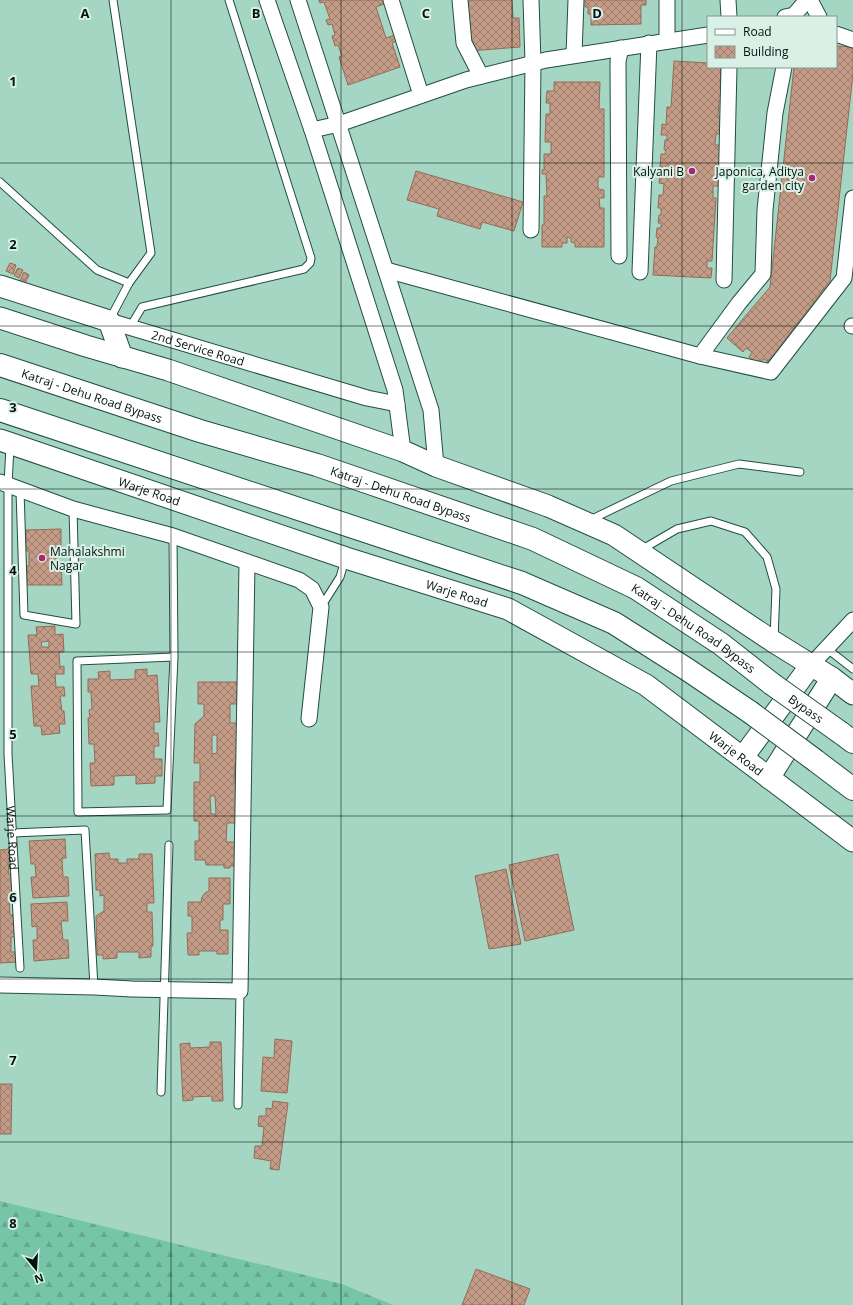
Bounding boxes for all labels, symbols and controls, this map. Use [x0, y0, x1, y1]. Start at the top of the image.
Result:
text: A [81, 4, 90, 22]
text: B [252, 4, 261, 22]
text: C [422, 4, 430, 22]
text: D [592, 4, 602, 22]
legend [707, 16, 837, 68]
text: Road [743, 23, 772, 40]
text: Building [743, 43, 789, 60]
text: 1 [9, 72, 17, 90]
place label: Kalyani B [633, 163, 684, 180]
place label: Japonica, Aditya garden city [715, 163, 805, 194]
marker: Kalyani B [687, 166, 697, 176]
marker: Japonica, Aditya garden city [807, 173, 817, 183]
text: 2 [9, 235, 17, 253]
street label: 2nd Service Road [150, 326, 247, 370]
street label: Katraj - Dehu Road Bypass [19, 364, 165, 427]
text: 3 [9, 398, 17, 416]
street label: Katraj - Dehu Road Bypass [328, 462, 473, 526]
street label: Warje Road [116, 473, 183, 509]
place label: Mahalakshmi Nagar [50, 543, 125, 574]
marker: Mahalakshmi Nagar [37, 553, 47, 563]
text: 4 [9, 561, 17, 579]
street label: Warje Road [424, 575, 490, 611]
street label: Katraj - Dehu Road Bypass [628, 579, 760, 677]
street label: Bypass [785, 690, 827, 727]
text: 5 [9, 725, 17, 743]
street label: Warje Road [706, 727, 767, 779]
street label: Warje Road [2, 805, 23, 870]
text: 6 [9, 888, 17, 906]
text: 7 [9, 1051, 17, 1069]
text: 8 [9, 1214, 17, 1232]
north arrow [16, 1249, 56, 1289]
text: N [33, 1270, 46, 1288]

